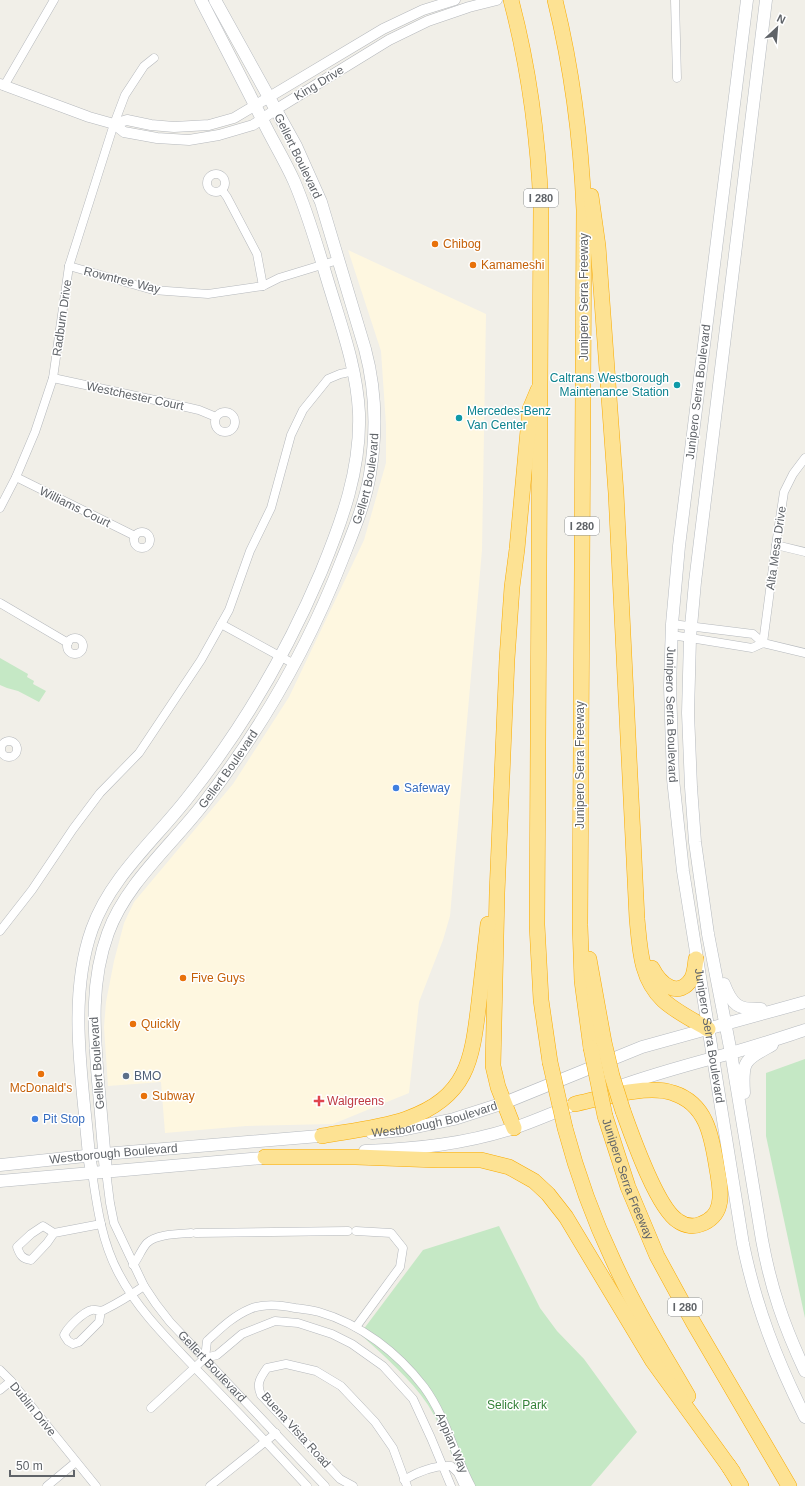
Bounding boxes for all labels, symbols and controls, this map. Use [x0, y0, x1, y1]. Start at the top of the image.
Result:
north arrow [757, 8, 797, 48]
text: N [775, 12, 788, 26]
street label: King Drive [292, 63, 347, 103]
street label: Gellert Boulevard [271, 111, 325, 201]
road number: I 280 [524, 189, 558, 207]
street label: Junipero Serra Freeway [577, 233, 591, 361]
place label: Chibog [443, 237, 481, 251]
marker: Chibog [430, 239, 440, 249]
place label: Kamameshi [481, 258, 544, 272]
marker: Kamameshi [468, 260, 478, 270]
street label: Rowntree Way [82, 264, 162, 296]
street label: Radburn Drive [50, 278, 74, 357]
street label: Junipero Serra Boulevard [683, 324, 713, 460]
place label: Caltrans Westborough Maintenance Station [550, 371, 669, 399]
street label: Westchester Court [85, 379, 186, 413]
marker: Caltrans Westborough Maintenance Station [672, 380, 682, 390]
place label: Mercedes-Benz Van Center [467, 404, 551, 432]
marker: Mercedes-Benz Van Center [454, 413, 464, 423]
street label: Gellert Boulevard [349, 433, 381, 526]
street label: Williams Court [37, 484, 113, 531]
street label: Alta Mesa Drive [763, 505, 789, 591]
road number: I 280 [565, 517, 599, 535]
street label: Junipero Serra Boulevard [663, 646, 680, 783]
street label: Junipero Serra Freeway [573, 701, 587, 829]
street label: Gellert Boulevard [195, 727, 261, 811]
place label: Safeway [404, 781, 450, 795]
marker: Safeway [391, 783, 401, 793]
street label: Junipero Serra Boulevard [692, 967, 727, 1104]
place label: Five Guys [191, 971, 245, 985]
marker: Five Guys [178, 973, 188, 983]
street label: Gellert Boulevard [87, 1016, 107, 1110]
place label: Quickly [141, 1017, 180, 1031]
marker: Quickly [128, 1019, 138, 1029]
marker: McDonald's [36, 1069, 46, 1079]
place label: BMO [134, 1069, 161, 1083]
marker: BMO [121, 1071, 131, 1081]
place label: McDonald's [10, 1081, 72, 1095]
place label: Subway [152, 1089, 195, 1103]
marker: Subway [139, 1091, 149, 1101]
place label: Walgreens [327, 1094, 384, 1108]
marker: Walgreens [314, 1096, 324, 1106]
street label: Westborough Boulevard [371, 1099, 499, 1140]
place label: Pit Stop [43, 1112, 85, 1126]
marker: Pit Stop [30, 1114, 40, 1124]
street label: Junipero Serra Freeway [599, 1117, 656, 1242]
street label: Westborough Boulevard [49, 1141, 178, 1167]
road number: I 280 [668, 1298, 702, 1316]
street label: Gellert Boulevard [175, 1328, 249, 1405]
street label: Dublin Drive [7, 1379, 59, 1439]
street label: Buena Vista Road [259, 1389, 333, 1471]
park label: Selick Park [487, 1398, 548, 1412]
street label: Appian Way [433, 1411, 471, 1475]
scale bar [10, 1452, 74, 1478]
text: 50 m [16, 1459, 43, 1473]

